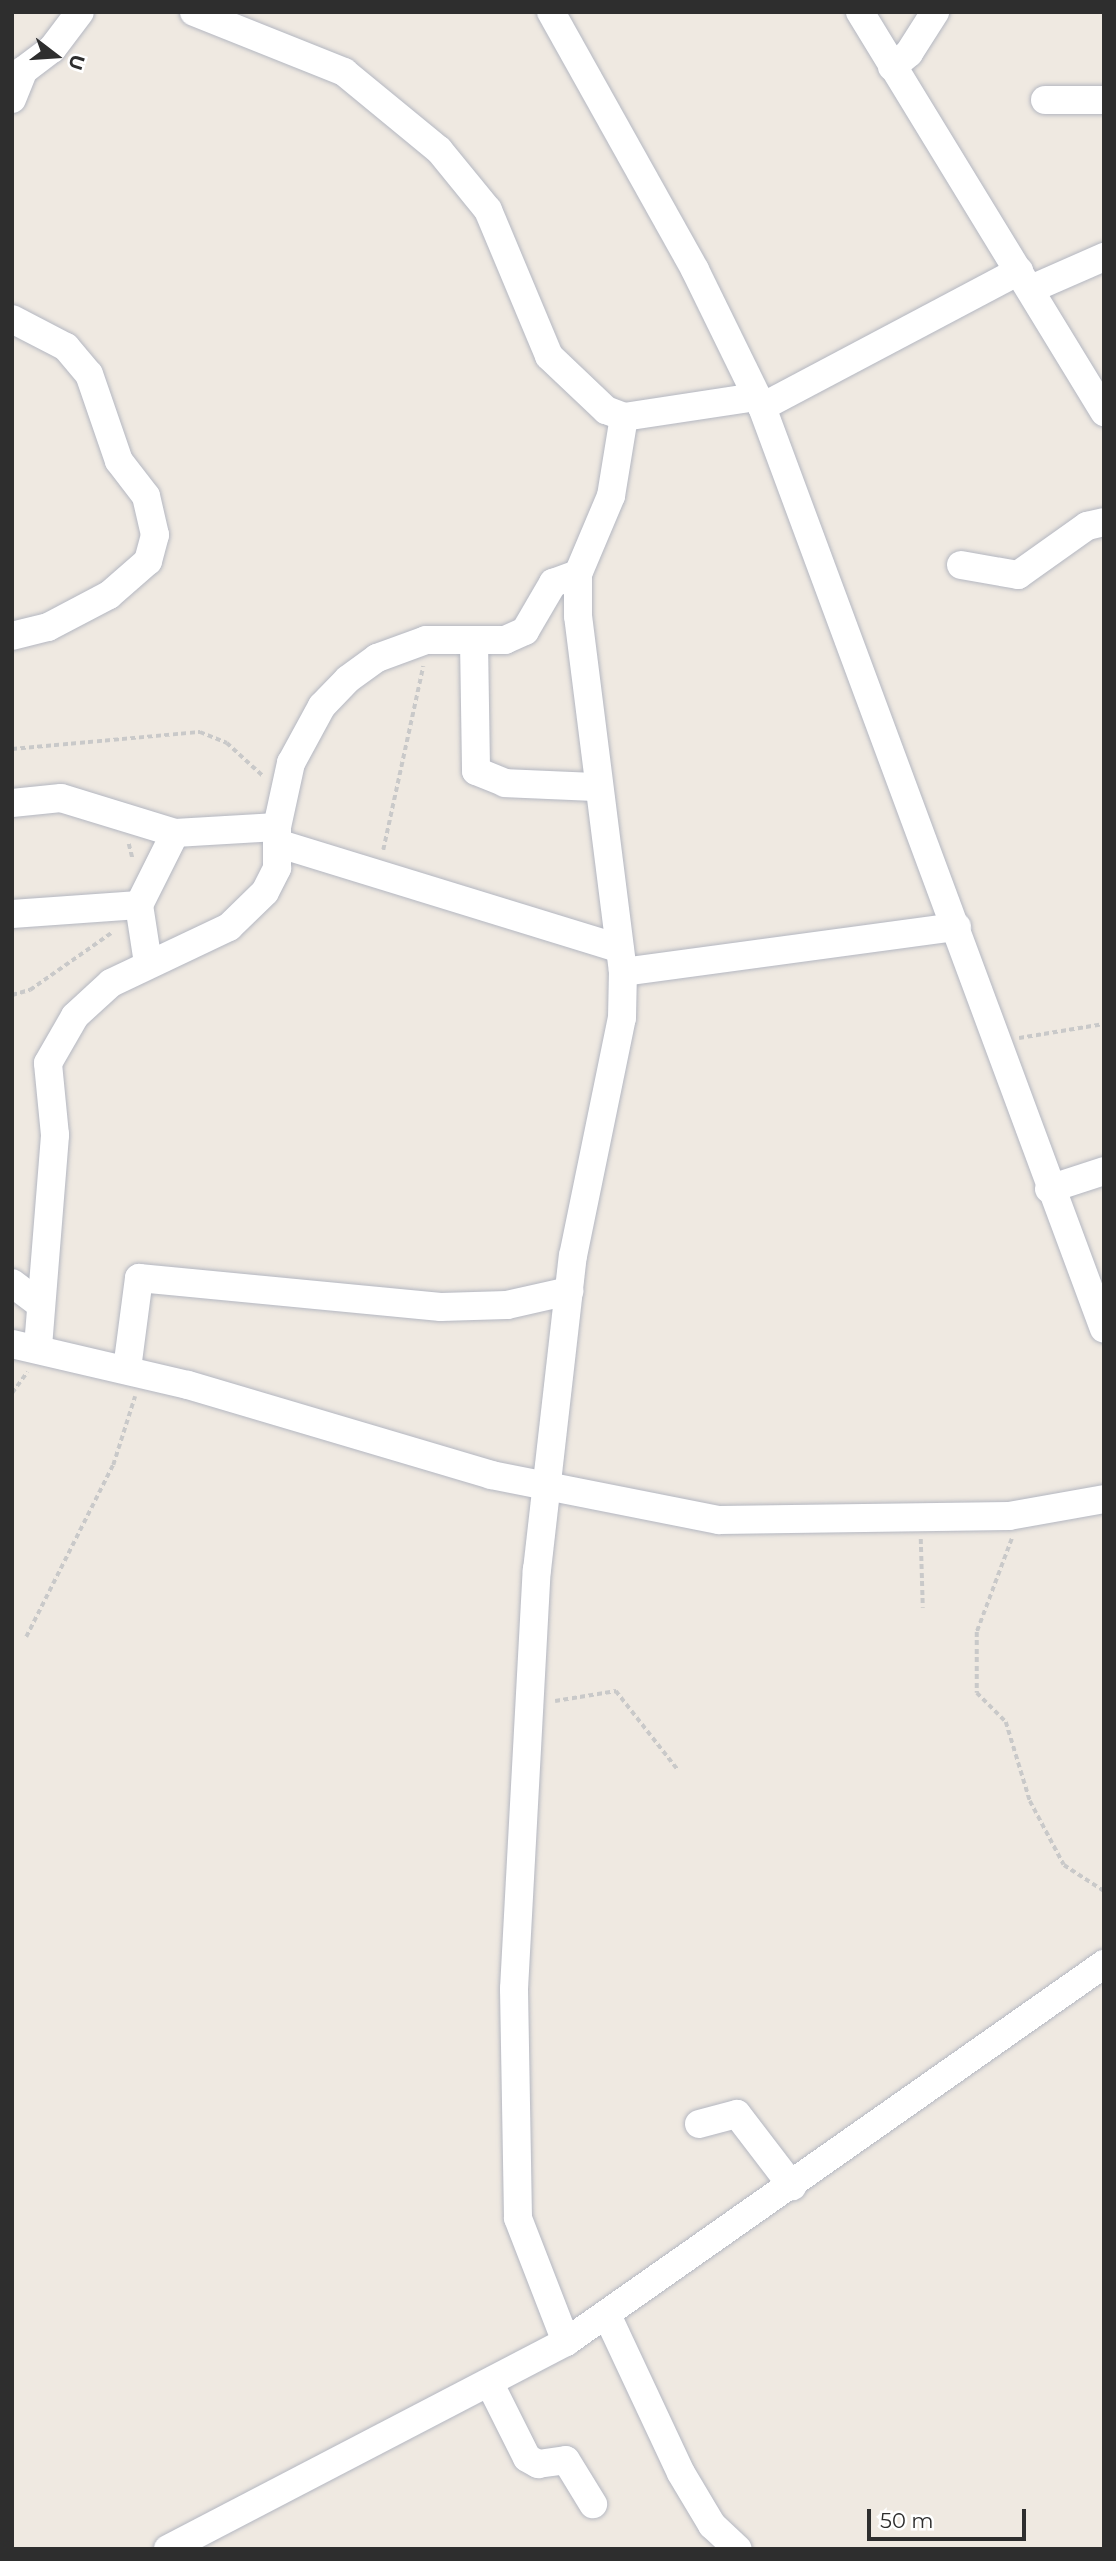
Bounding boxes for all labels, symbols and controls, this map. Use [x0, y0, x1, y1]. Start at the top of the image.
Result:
north arrow [21, 21, 91, 91]
text: U [63, 52, 90, 73]
scale bar [871, 2494, 1030, 2538]
text: 50 m [880, 2508, 934, 2533]

